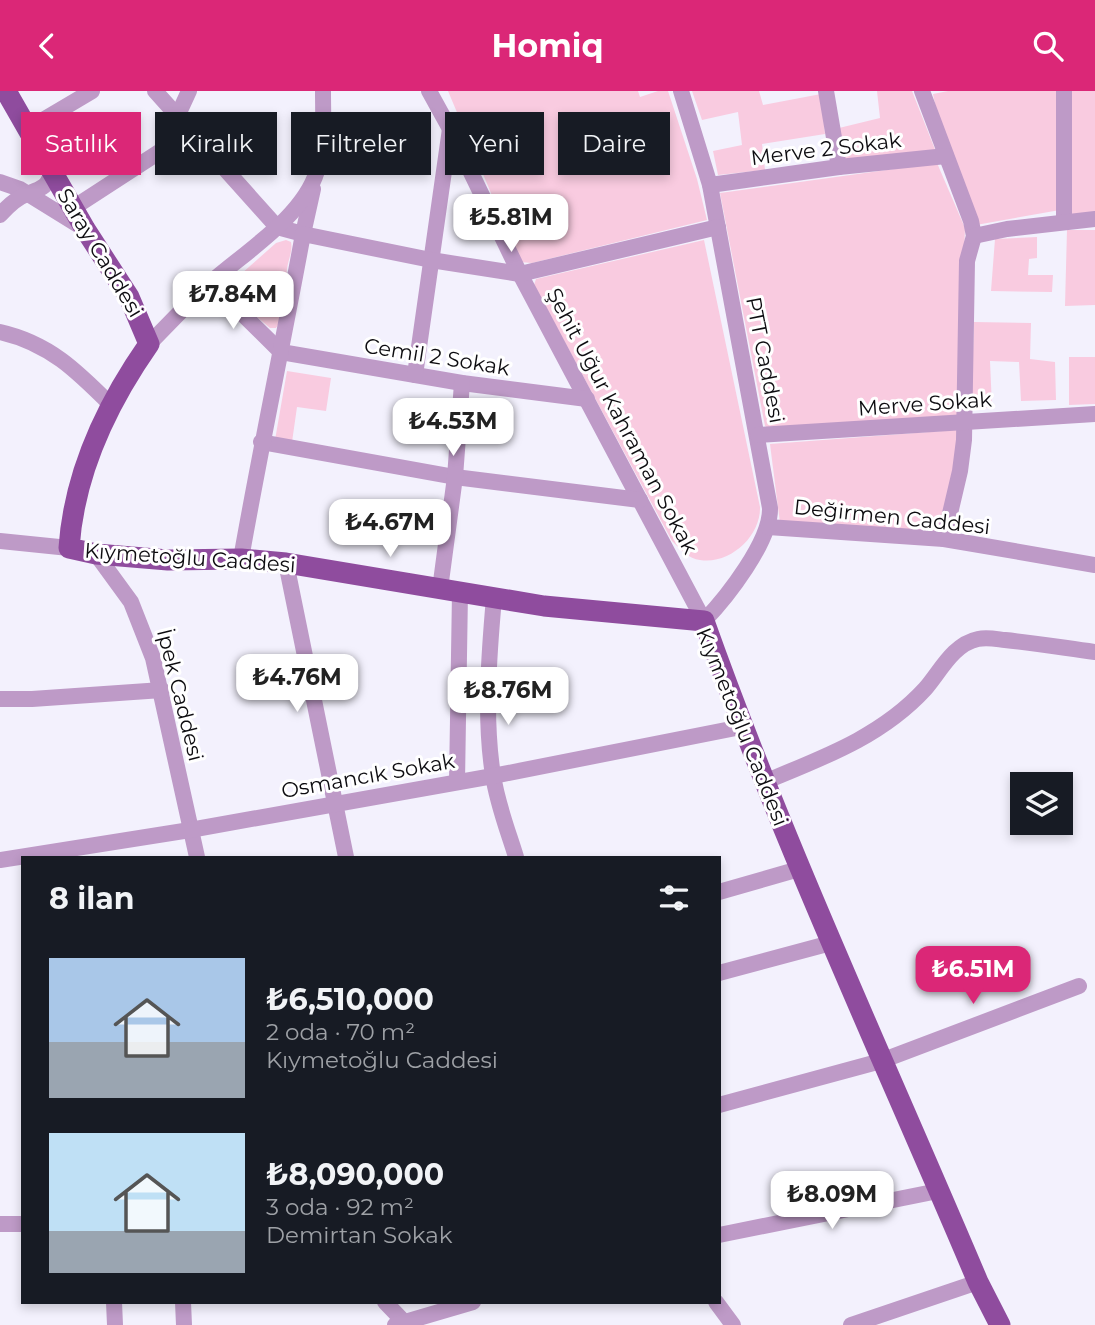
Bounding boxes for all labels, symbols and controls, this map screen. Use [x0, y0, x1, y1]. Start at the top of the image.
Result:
text: Homiq [491, 26, 604, 65]
icon: back [28, 27, 66, 65]
icon: search [1029, 27, 1067, 65]
chip: Satılık [21, 112, 141, 175]
chip: Kiralık [155, 112, 277, 175]
chip: Filtreler [291, 112, 431, 175]
chip: Yeni [445, 112, 544, 175]
chip: Daire [558, 112, 670, 175]
street label: Merve 2 Sokak [749, 127, 903, 170]
street label: Saray Caddesi [52, 184, 149, 322]
pin: ₺5.81M [454, 195, 568, 254]
text: ₺5.81M [469, 203, 553, 231]
pin: ₺7.84M [176, 271, 290, 331]
text: ₺7.84M [189, 280, 277, 308]
street label: Şehit Uğur Kahraman Sokak [542, 284, 703, 558]
street label: PTT Caddesi [741, 295, 790, 425]
street label: Cemil 2 Sokak [363, 333, 512, 380]
street label: Merve Sokak [857, 386, 993, 421]
pin: ₺4.53M [396, 399, 510, 458]
text: ₺4.53M [409, 407, 497, 435]
street label: Değirmen Caddesi [793, 494, 991, 539]
pin: ₺4.67M [333, 499, 447, 559]
text: ₺4.67M [345, 508, 435, 536]
street label: Kıymetoğlu Caddesi [84, 538, 297, 577]
street label: Kıymetoğlu Caddesi [691, 624, 794, 830]
street label: İpek Caddesi [152, 626, 209, 764]
pin: ₺4.76M [240, 655, 354, 714]
text: ₺4.76M [252, 663, 342, 691]
pin: ₺8.76M [451, 667, 565, 727]
text: ₺8.76M [464, 676, 552, 704]
street label: Osmancık Sokak [279, 748, 457, 803]
map controls [1010, 772, 1073, 835]
button: layers [1010, 772, 1073, 835]
icon: filters [655, 879, 693, 917]
text: 8 ilan [49, 880, 135, 917]
pin: ₺6.51M [916, 947, 1030, 1006]
text: ₺6.51M [932, 955, 1014, 983]
text: ₺6,510,000 [266, 981, 434, 1018]
icon: home [105, 986, 189, 1070]
text: 2 oda · 70 m² [266, 1018, 415, 1046]
text: Kıymetoğlu Caddesi [266, 1046, 498, 1074]
text: ₺8,090,000 [266, 1156, 444, 1193]
icon: home [105, 1161, 189, 1245]
pin: ₺8.09M [775, 1171, 889, 1231]
text: ₺8.09M [787, 1180, 877, 1208]
text: 3 oda · 92 m² [266, 1193, 414, 1221]
text: Demirtan Sokak [266, 1221, 452, 1249]

